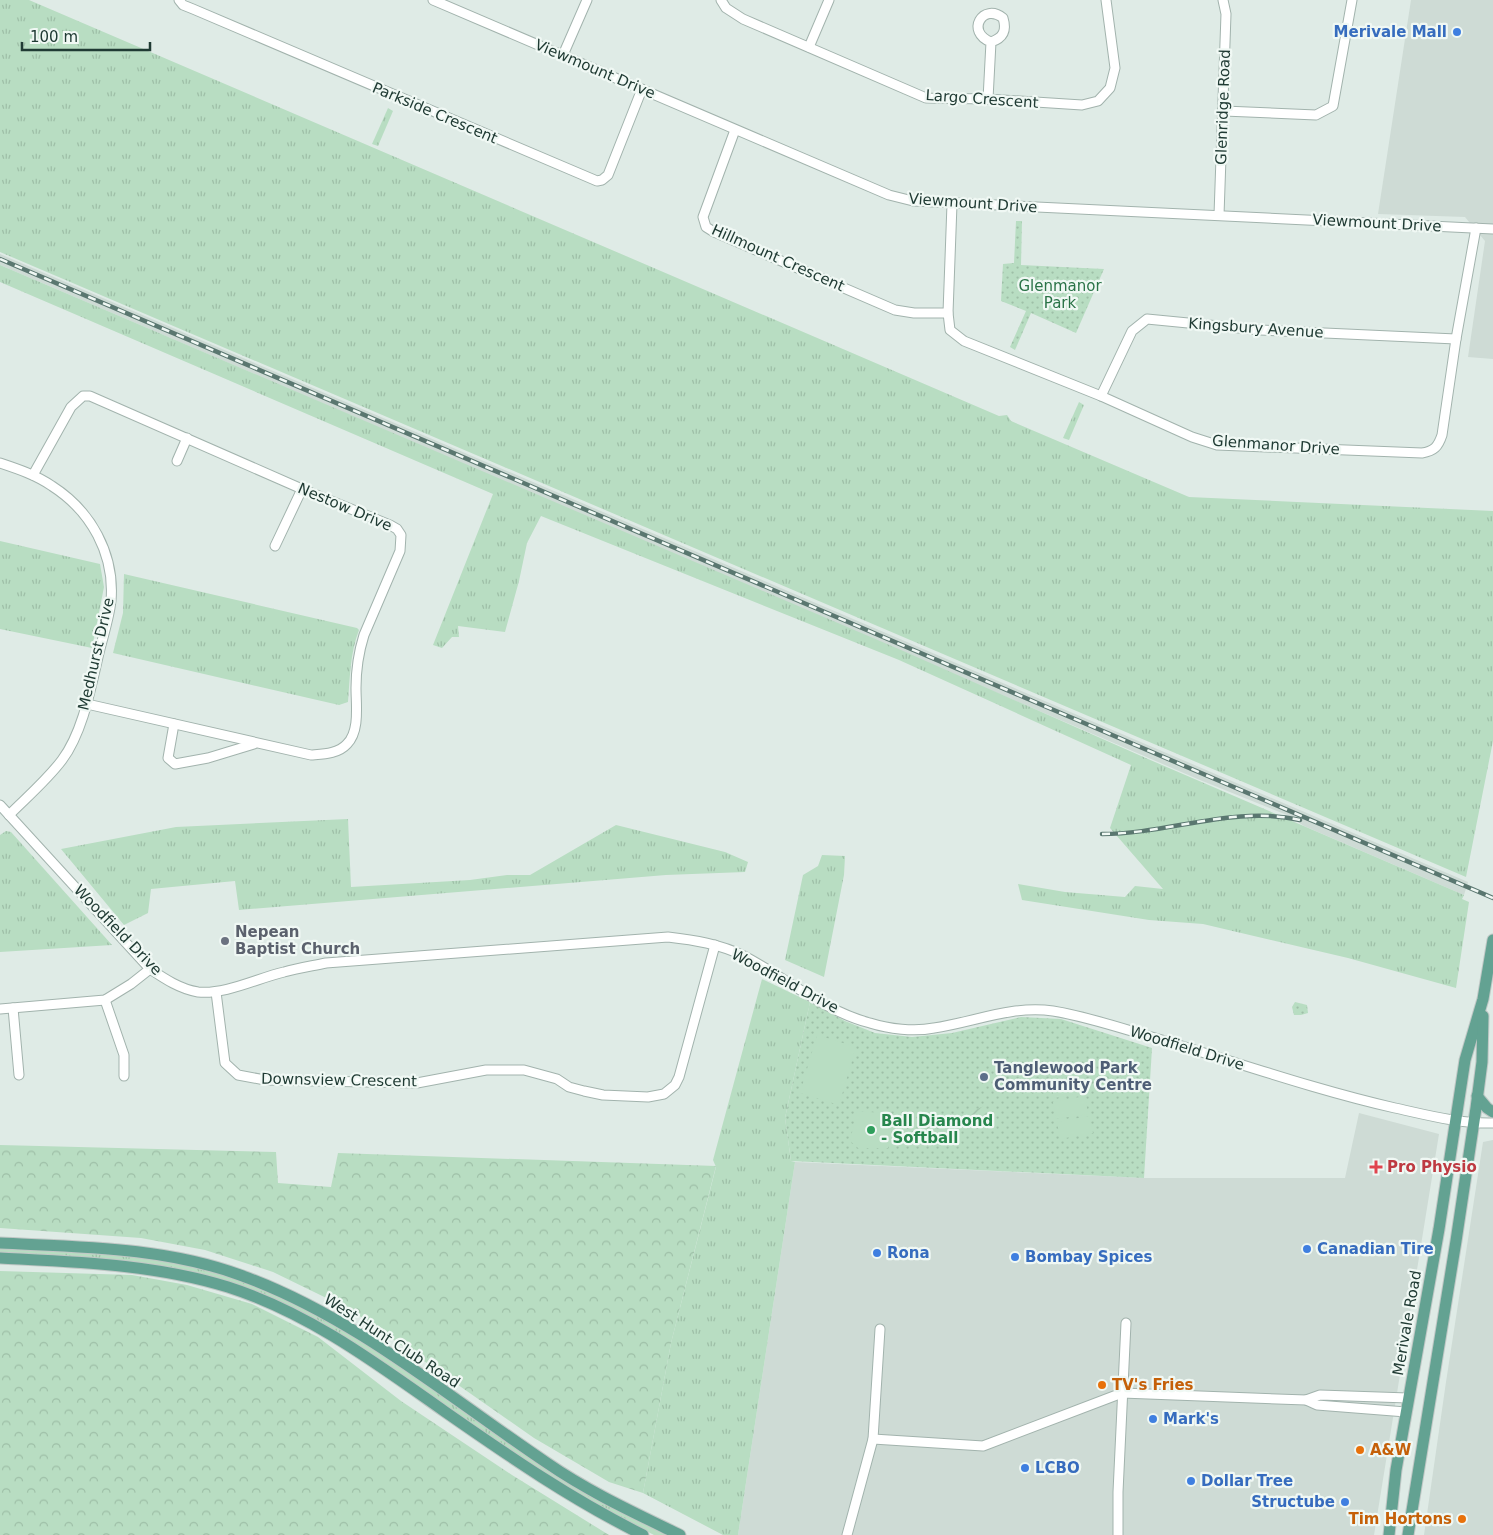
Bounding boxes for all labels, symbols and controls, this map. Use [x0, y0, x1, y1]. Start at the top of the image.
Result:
scale bar [22, 20, 150, 52]
place label: Merivale Mall [1334, 23, 1447, 41]
marker: Merivale Mall [1451, 26, 1463, 38]
text: 100 m [30, 28, 78, 46]
street label: Viewmount Drive [532, 36, 658, 102]
street label: Glenridge Road [1212, 49, 1234, 165]
street label: Parkside Crescent [370, 79, 500, 148]
street label: Largo Crescent [925, 86, 1039, 112]
street label: Viewmount Drive [908, 190, 1038, 216]
street label: Viewmount Drive [1312, 211, 1442, 235]
street label: Hillmount Crescent [709, 221, 847, 295]
park label: Glenmanor Park [1018, 277, 1102, 312]
street label: Kingsbury Avenue [1188, 314, 1324, 342]
street label: Glenmanor Drive [1212, 432, 1340, 458]
street label: Nestow Drive [295, 479, 395, 535]
street label: Medhurst Drive [74, 596, 118, 712]
street label: Woodfield Drive [70, 881, 166, 979]
place label: Nepean Baptist Church [235, 923, 360, 958]
marker: Nepean Baptist Church [219, 935, 231, 947]
street label: Woodfield Drive [728, 945, 842, 1017]
street label: Woodfield Drive [1127, 1022, 1247, 1074]
place label: Tanglewood Park Community Centre [994, 1059, 1152, 1094]
street label: Downsview Crescent [261, 1070, 417, 1090]
marker: Tanglewood Park Community Centre [978, 1071, 990, 1083]
place label: Ball Diamond - Softball [881, 1112, 993, 1147]
marker: Ball Diamond - Softball [865, 1124, 877, 1136]
place label: Pro Physio [1387, 1158, 1477, 1176]
marker: Pro Physio [1369, 1160, 1383, 1174]
place label: Canadian Tire [1317, 1240, 1434, 1258]
marker: Canadian Tire [1301, 1243, 1313, 1255]
place label: Rona [887, 1244, 930, 1262]
marker: Rona [871, 1247, 883, 1259]
place label: Bombay Spices [1025, 1248, 1153, 1266]
marker: Bombay Spices [1009, 1251, 1021, 1263]
street label: Merivale Road [1389, 1269, 1425, 1377]
street label: West Hunt Club Road [321, 1290, 463, 1392]
place label: TV's Fries [1112, 1376, 1194, 1394]
marker: TV's Fries [1096, 1379, 1108, 1391]
place label: Mark's [1163, 1410, 1219, 1428]
marker: Mark's [1147, 1413, 1159, 1425]
place label: A&W [1370, 1441, 1412, 1459]
marker: A&W [1354, 1444, 1366, 1456]
place label: LCBO [1035, 1459, 1080, 1477]
marker: LCBO [1019, 1462, 1031, 1474]
place label: Dollar Tree [1201, 1472, 1293, 1490]
marker: Dollar Tree [1185, 1475, 1197, 1487]
place label: Structube [1251, 1493, 1335, 1511]
marker: Structube [1339, 1496, 1351, 1508]
place label: Tim Hortons [1348, 1510, 1452, 1528]
marker: Tim Hortons [1456, 1513, 1468, 1525]

